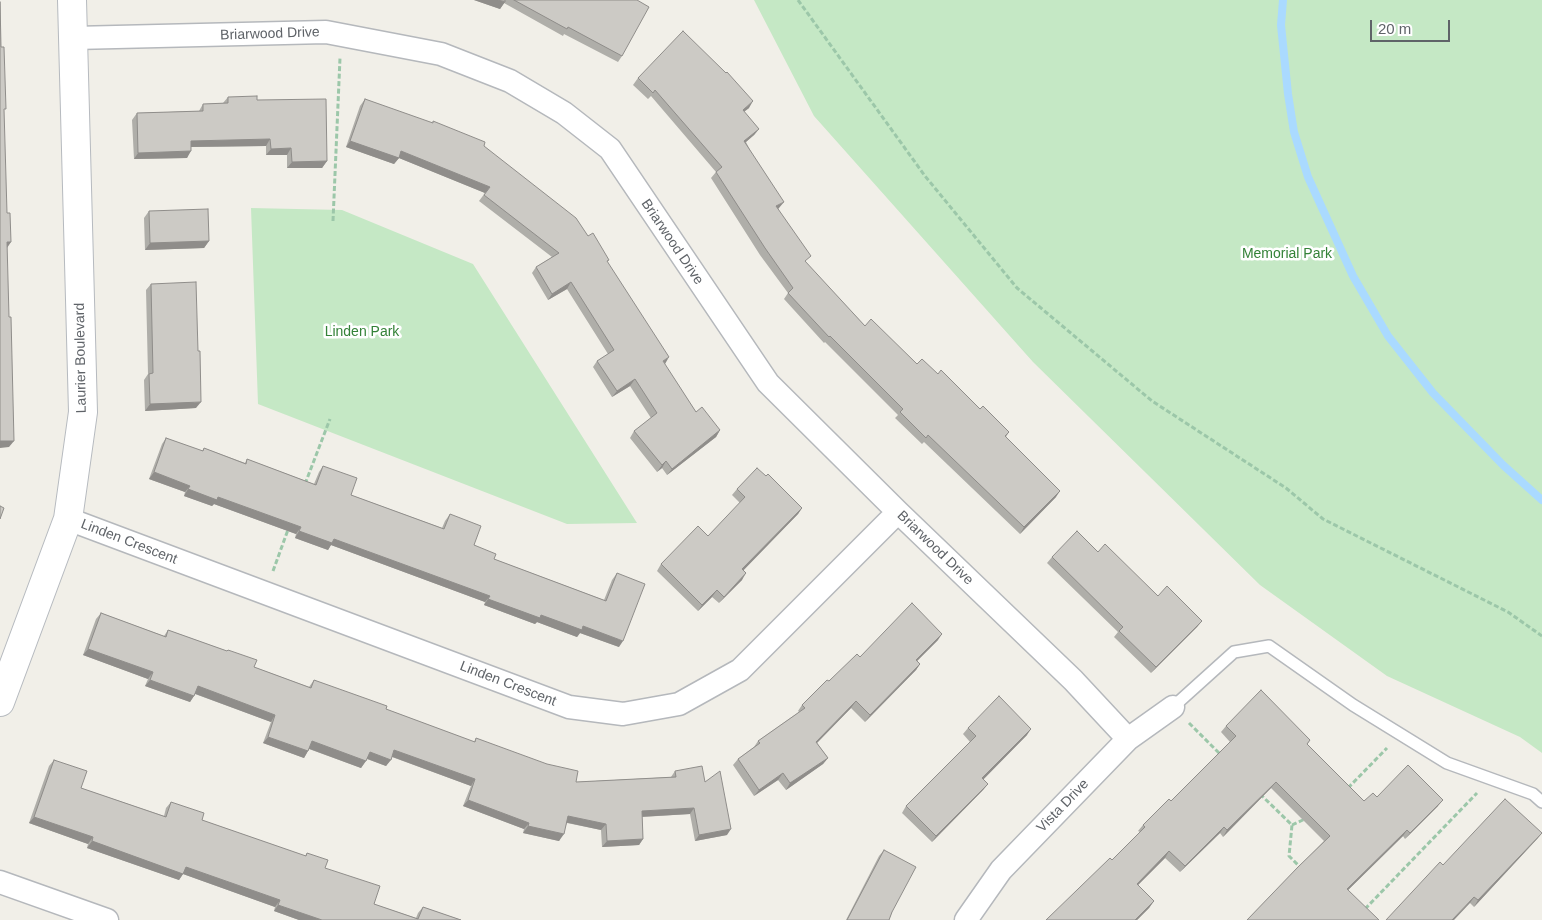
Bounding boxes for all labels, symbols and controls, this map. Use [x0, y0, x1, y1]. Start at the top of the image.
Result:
scale bar [1372, 10, 1452, 42]
text: 20 m [1378, 20, 1411, 37]
street label: Briarwood Drive [220, 24, 320, 44]
street label: Briarwood Drive [637, 196, 707, 288]
park label: Memorial Park [1242, 246, 1332, 262]
street label: Laurier Boulevard [72, 303, 90, 413]
park label: Linden Park [325, 324, 399, 340]
street label: Briarwood Drive [893, 507, 977, 589]
street label: Linden Crescent [78, 516, 180, 568]
street label: Linden Crescent [457, 658, 559, 710]
street label: Vista Drive [1034, 776, 1092, 836]

